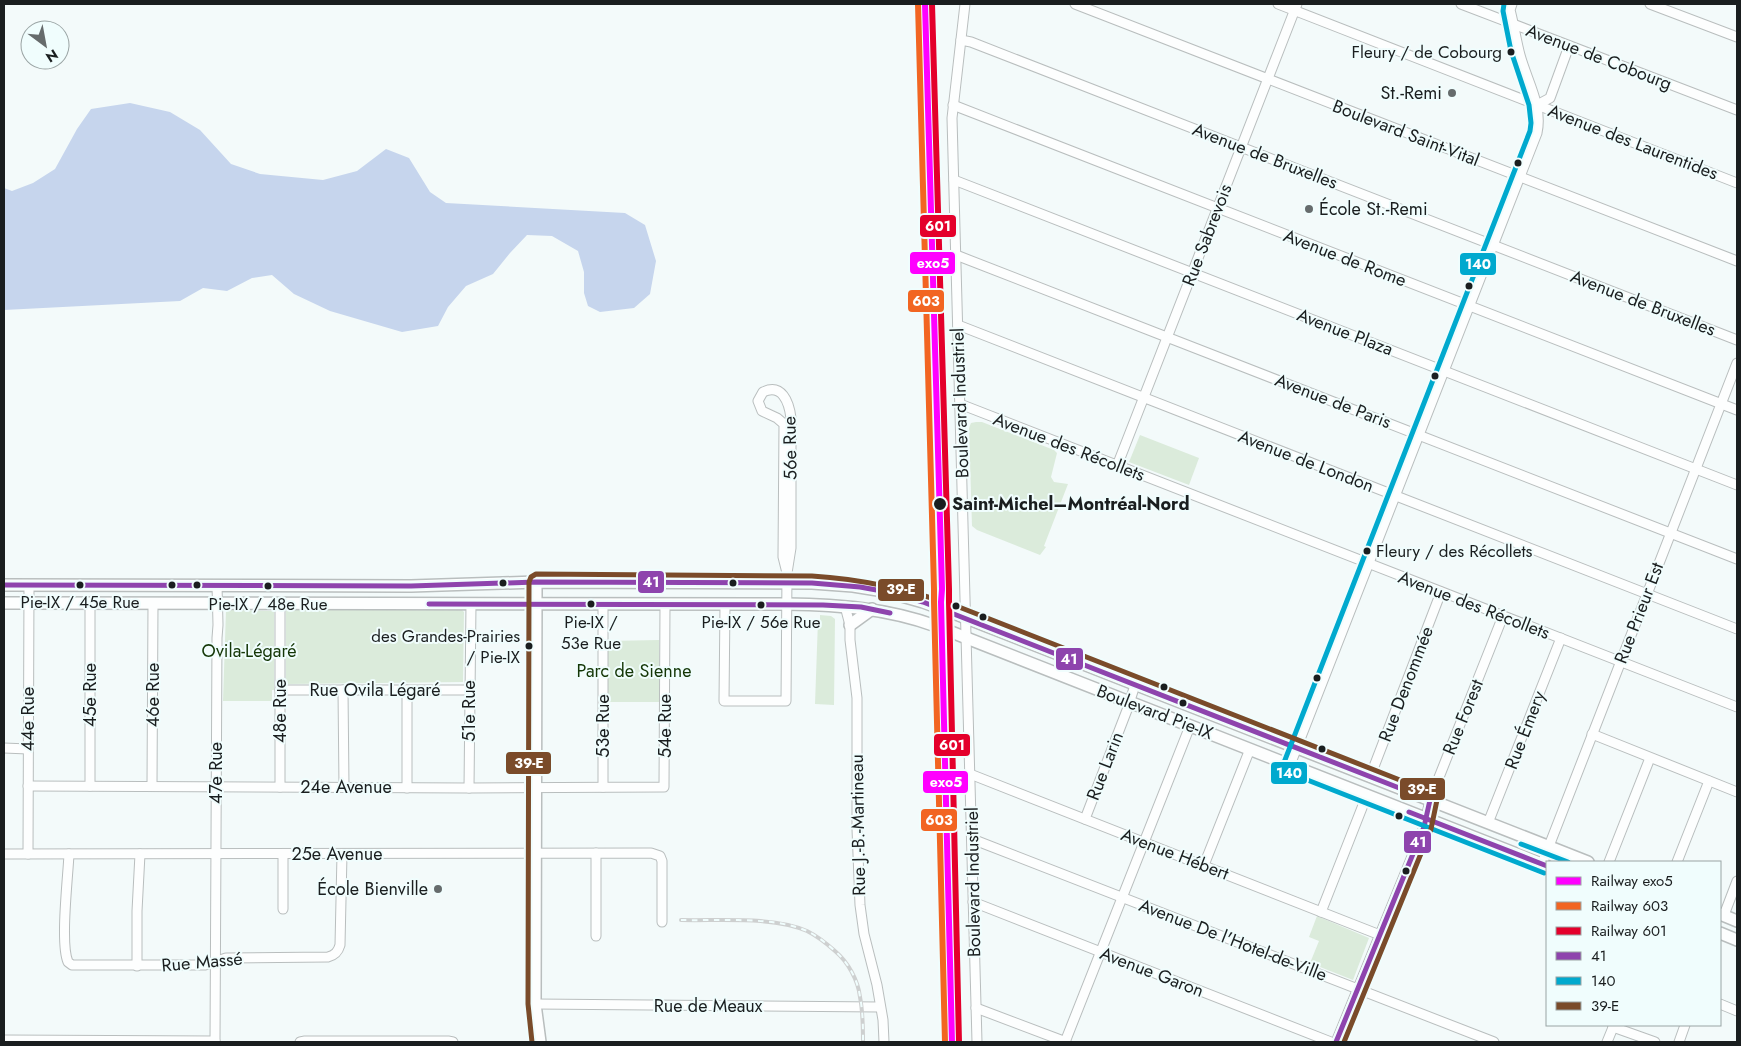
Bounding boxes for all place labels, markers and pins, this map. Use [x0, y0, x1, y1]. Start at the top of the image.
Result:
place label: Fleury / de Cobourg [1351, 40, 1502, 64]
marker: Fleury / de Cobourg [1506, 47, 1516, 57]
place label: St.-Remi [1381, 80, 1442, 106]
marker: St.-Remi [1446, 87, 1458, 99]
unlabelled marker [1513, 158, 1523, 168]
place label: École St.-Remi [1319, 196, 1428, 222]
marker: École St.-Remi [1303, 203, 1315, 215]
unlabelled marker [1464, 281, 1474, 291]
unlabelled marker [1430, 371, 1440, 381]
place label: Saint-Michel–Montréal-Nord [952, 491, 1190, 517]
marker: Saint-Michel–Montréal-Nord [932, 496, 948, 512]
place label: Fleury / des Récollets [1376, 539, 1533, 563]
marker: Fleury / des Récollets [1362, 546, 1372, 556]
unlabelled marker [498, 578, 508, 588]
unlabelled marker [728, 578, 738, 588]
marker: Pie-IX / 45e Rue [75, 580, 85, 590]
unlabelled marker [167, 580, 177, 590]
unlabelled marker [192, 580, 202, 590]
marker: Pie-IX / 48e Rue [263, 581, 273, 591]
place label: Pie-IX / 45e Rue [20, 590, 140, 614]
place label: Pie-IX / 48e Rue [209, 592, 328, 616]
marker: Pie-IX / 53e Rue [586, 599, 596, 609]
marker: Pie-IX / 56e Rue [756, 600, 766, 610]
unlabelled marker [951, 601, 961, 611]
place label: Pie-IX / 53e Rue [561, 610, 621, 655]
place label: Pie-IX / 56e Rue [701, 610, 821, 634]
unlabelled marker [978, 612, 988, 622]
place label: des Grandes-Prairies / Pie-IX [371, 624, 521, 669]
marker: des Grandes-Prairies / Pie-IX [524, 641, 534, 651]
unlabelled marker [1312, 673, 1322, 683]
unlabelled marker [1159, 682, 1169, 692]
unlabelled marker [1178, 698, 1188, 708]
unlabelled marker [1317, 744, 1327, 754]
unlabelled marker [1394, 811, 1404, 821]
unlabelled marker [1401, 866, 1411, 876]
place label: École Bienville [317, 876, 428, 902]
marker: École Bienville [432, 883, 444, 895]

